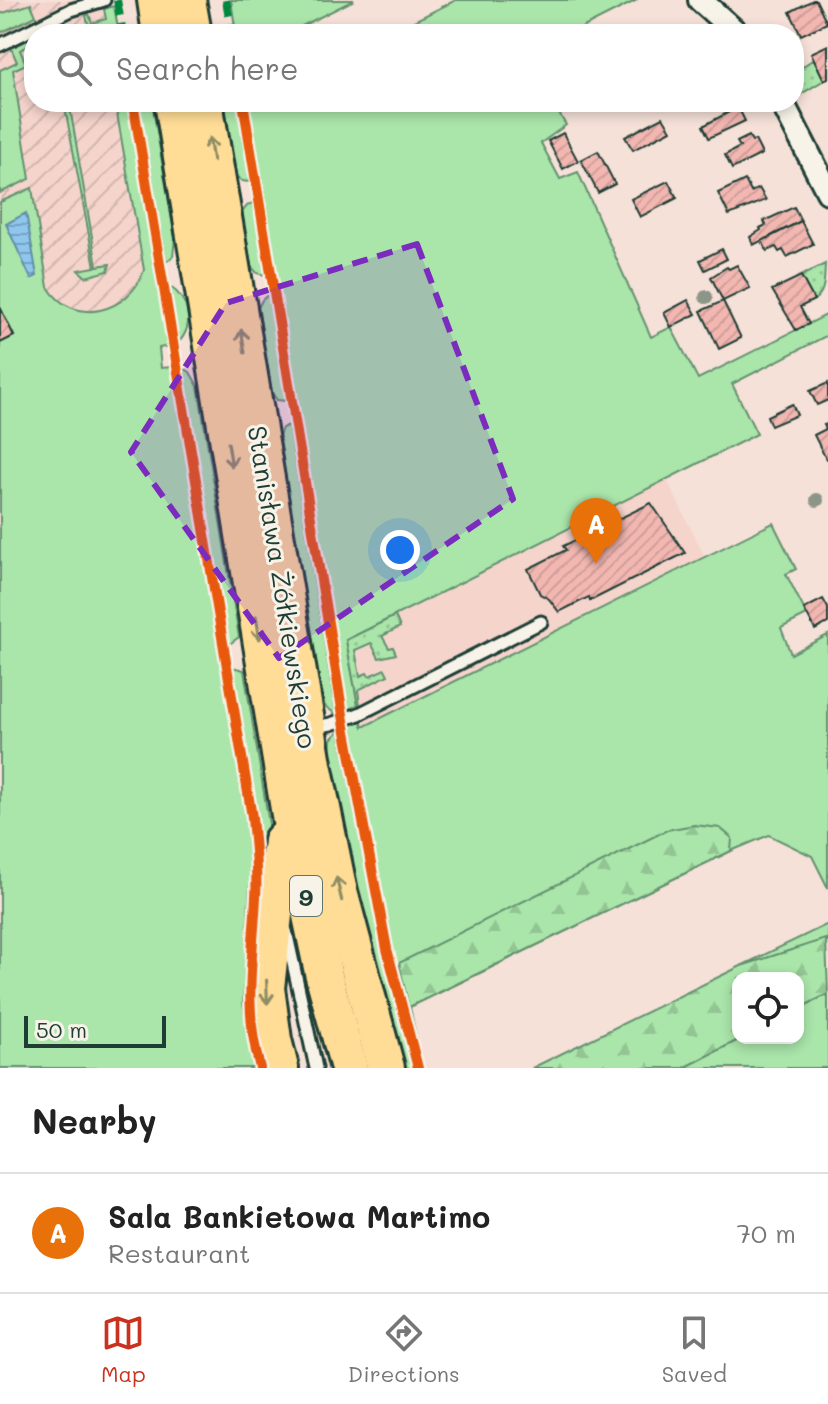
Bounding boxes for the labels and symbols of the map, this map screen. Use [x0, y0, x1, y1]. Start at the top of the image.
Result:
one-way arrow [203, 137, 218, 162]
one-way arrow [235, 328, 250, 354]
street label: Stanisława Żółkiewskiego [241, 423, 325, 751]
one-way arrow [223, 442, 238, 468]
pin: A [570, 498, 622, 564]
your location [380, 530, 420, 570]
one-way arrow [251, 615, 266, 640]
road number: 9 [290, 876, 322, 916]
one-way arrow [331, 877, 346, 902]
one-way arrow [260, 978, 275, 1005]
scale bar [24, 1012, 166, 1048]

